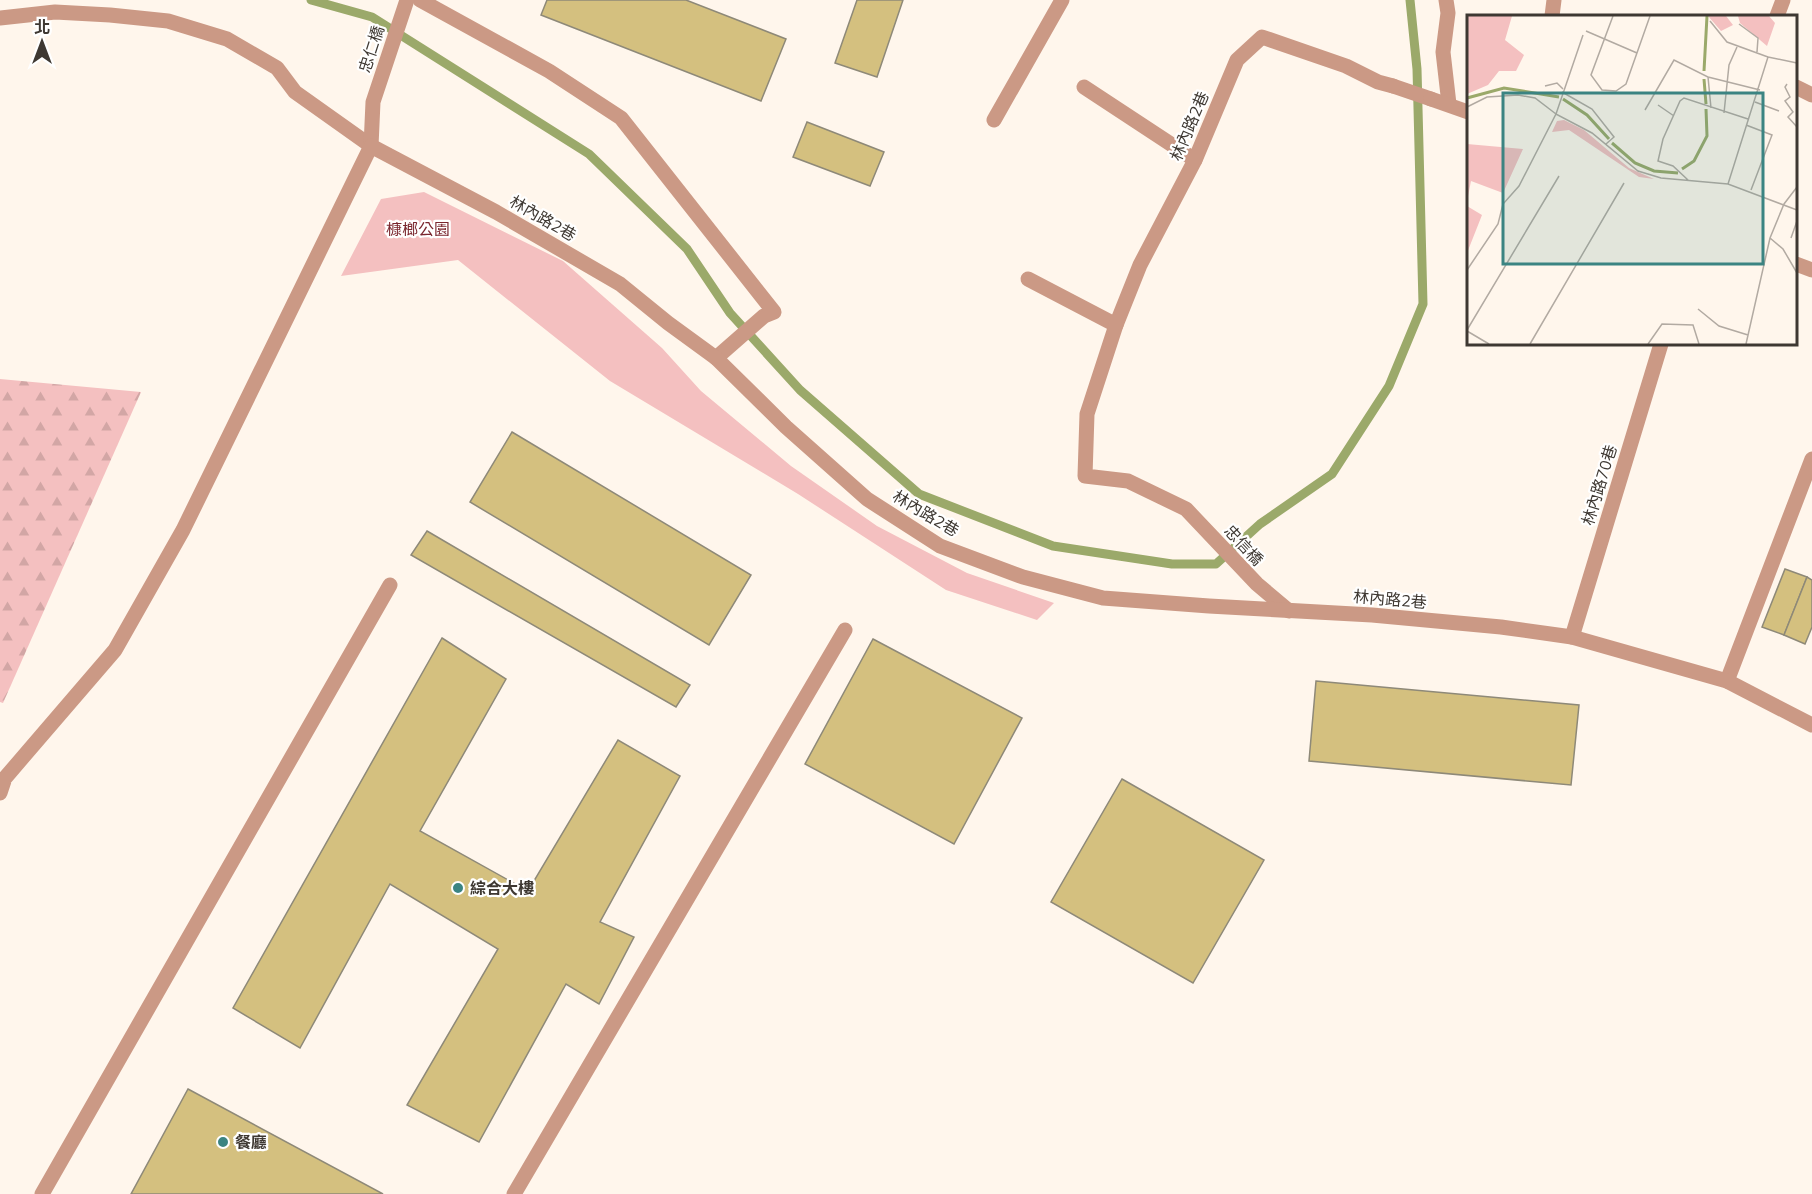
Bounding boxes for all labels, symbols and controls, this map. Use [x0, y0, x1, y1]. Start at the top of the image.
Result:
north arrow [12, 12, 72, 72]
inset map [1467, 15, 1797, 345]
text: 北 [34, 17, 50, 37]
street label: 忠仁橋 [354, 23, 388, 75]
street label: 林內路2巷 [1165, 88, 1213, 164]
street label: 林內路2巷 [506, 191, 580, 245]
park label: 槺榔公園 [386, 219, 450, 239]
street label: 林內路70巷 [1577, 442, 1621, 528]
street label: 林內路2巷 [889, 485, 963, 541]
street label: 忠信橋 [1220, 521, 1268, 569]
street label: 林內路2巷 [1352, 586, 1428, 612]
place label: 綜合大樓 [470, 878, 534, 898]
marker: 綜合大樓 [451, 881, 465, 895]
place label: 餐廳 [235, 1132, 267, 1152]
marker: 餐廳 [216, 1135, 230, 1149]

